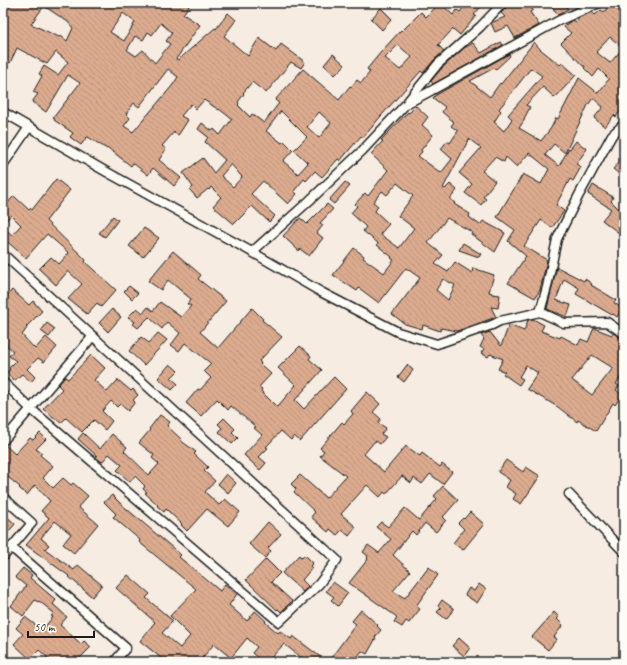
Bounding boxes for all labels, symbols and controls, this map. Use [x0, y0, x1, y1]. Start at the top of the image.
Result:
scale bar [28, 613, 94, 639]
text: 50 m [34, 619, 56, 635]

